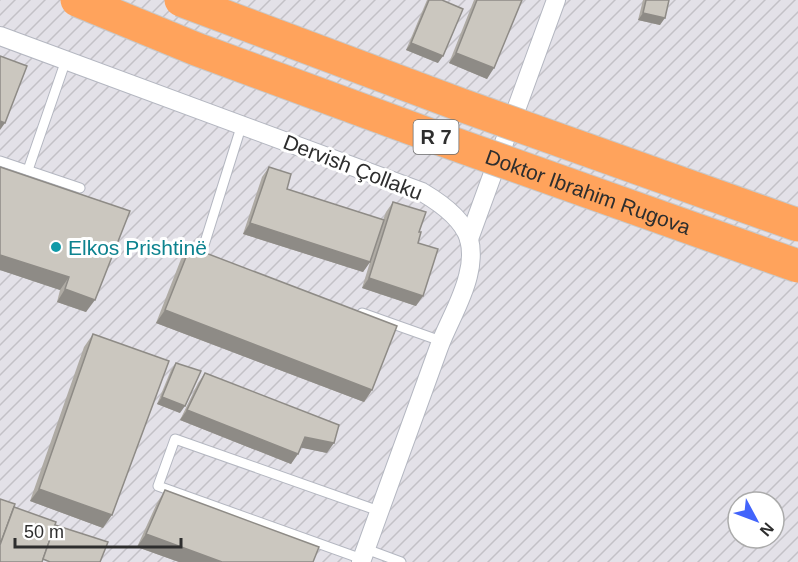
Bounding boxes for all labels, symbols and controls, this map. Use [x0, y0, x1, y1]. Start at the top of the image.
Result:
road number: R 7 [414, 120, 458, 154]
street label: Dervish Çollaku [280, 130, 426, 204]
street label: Doktor Ibrahim Rugova [483, 145, 694, 239]
place label: Elkos Prishtinë [68, 236, 207, 259]
marker: Elkos Prishtinë [49, 240, 63, 254]
north arrow [726, 490, 786, 550]
scale bar [15, 511, 182, 549]
text: N [757, 520, 777, 539]
text: 50 m [24, 522, 64, 542]

